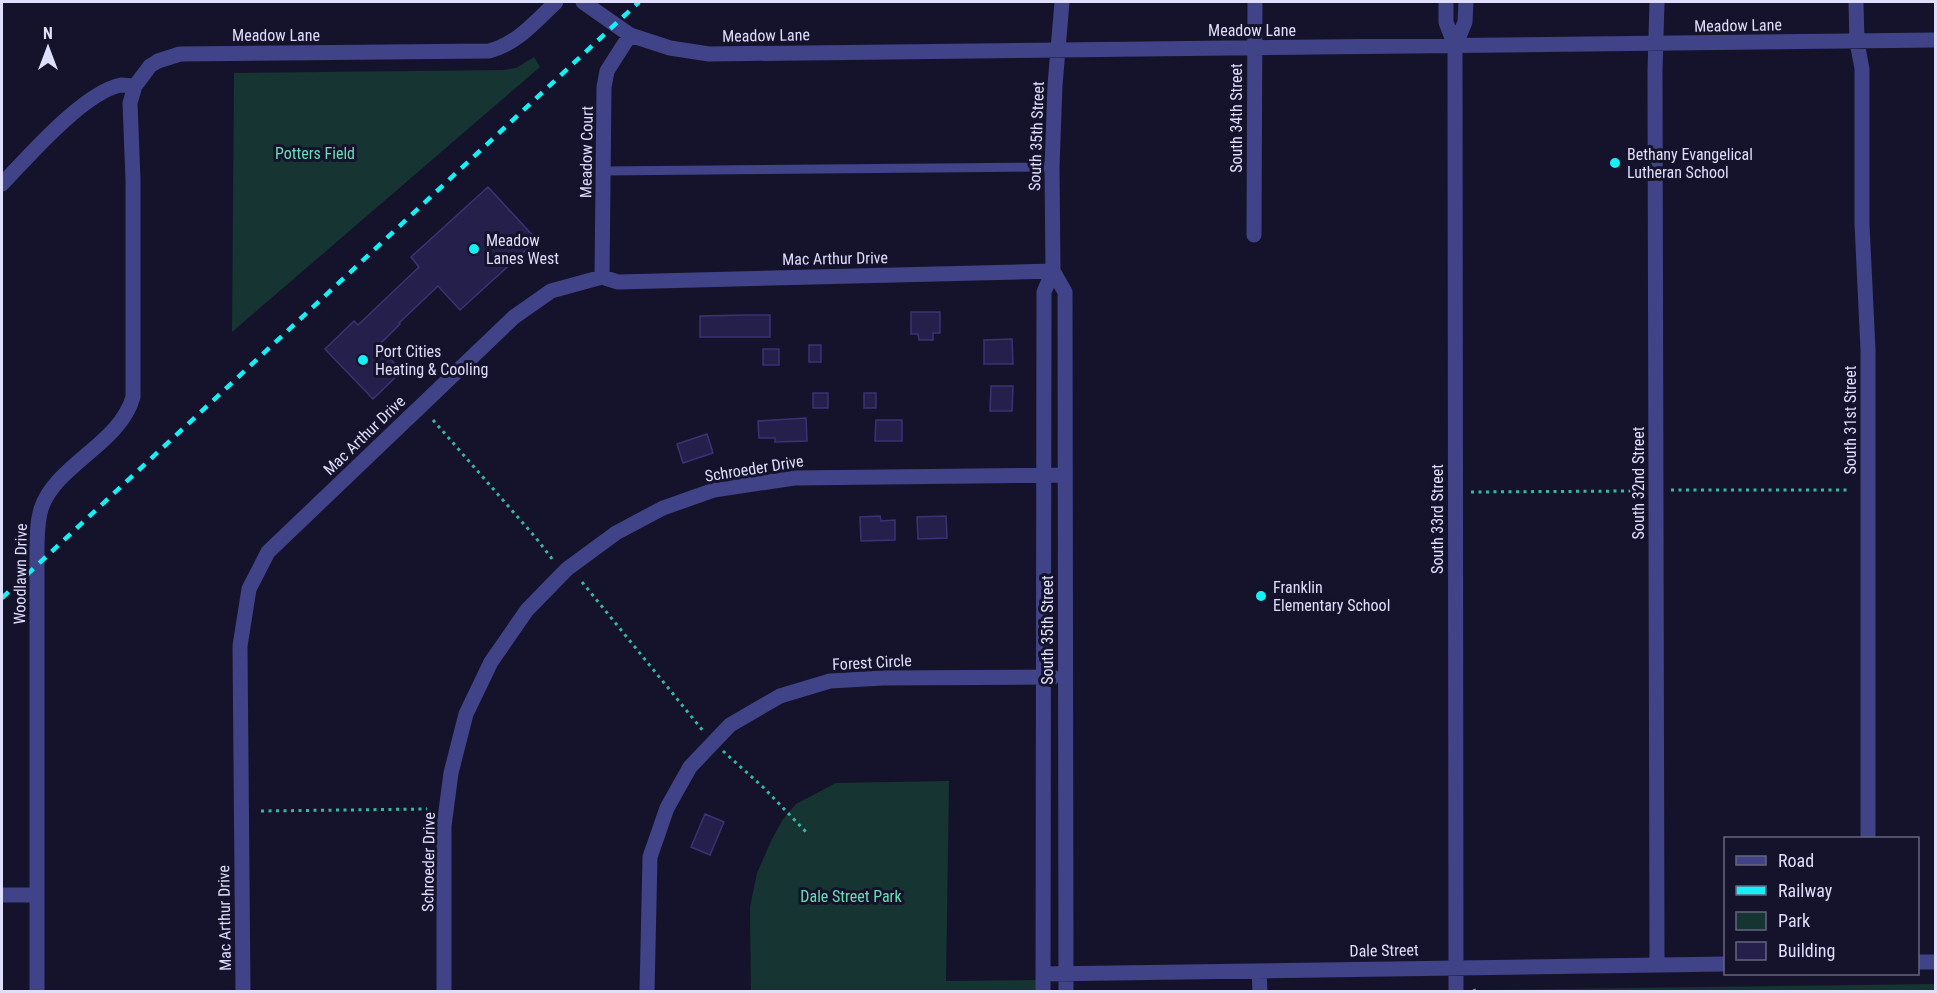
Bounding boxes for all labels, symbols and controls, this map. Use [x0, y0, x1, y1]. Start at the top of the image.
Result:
street label: Meadow Lane [1694, 15, 1782, 36]
north arrow [18, 18, 78, 78]
street label: Meadow Lane [1208, 21, 1296, 40]
text: N [43, 24, 53, 43]
street label: Meadow Lane [722, 25, 810, 46]
street label: Meadow Lane [232, 26, 320, 45]
street label: South 34th Street [1227, 63, 1246, 173]
street label: South 35th Street [1025, 81, 1048, 191]
street label: Meadow Court [576, 106, 597, 198]
park label: Potters Field [275, 144, 355, 163]
place label: Bethany Evangelical Lutheran School [1627, 145, 1753, 182]
marker: Bethany Evangelical Lutheran School [1608, 156, 1622, 170]
place label: Meadow Lanes West [486, 231, 559, 268]
marker: Meadow Lanes West [467, 242, 481, 256]
street label: Mac Arthur Drive [782, 248, 888, 269]
place label: Port Cities Heating & Cooling [375, 342, 488, 379]
marker: Port Cities Heating & Cooling [356, 353, 370, 367]
street label: South 31st Street [1841, 365, 1860, 475]
street label: Mac Arthur Drive [320, 392, 409, 479]
street label: South 32nd Street [1629, 426, 1648, 539]
street label: Schroeder Drive [703, 451, 805, 486]
street label: South 33rd Street [1428, 464, 1447, 574]
street label: Woodlawn Drive [10, 523, 31, 625]
street label: South 35th Street [1038, 575, 1057, 685]
place label: Franklin Elementary School [1273, 578, 1390, 615]
marker: Franklin Elementary School [1254, 589, 1268, 603]
street label: Forest Circle [832, 651, 912, 674]
street label: Schroeder Drive [418, 812, 439, 912]
legend [1724, 837, 1919, 975]
text: Road [1778, 850, 1814, 871]
street label: Mac Arthur Drive [214, 865, 235, 971]
text: Railway [1778, 880, 1833, 901]
park label: Dale Street Park [800, 887, 902, 906]
text: Park [1778, 910, 1810, 931]
street label: Dale Street [1349, 940, 1419, 961]
text: Building [1778, 940, 1835, 961]

